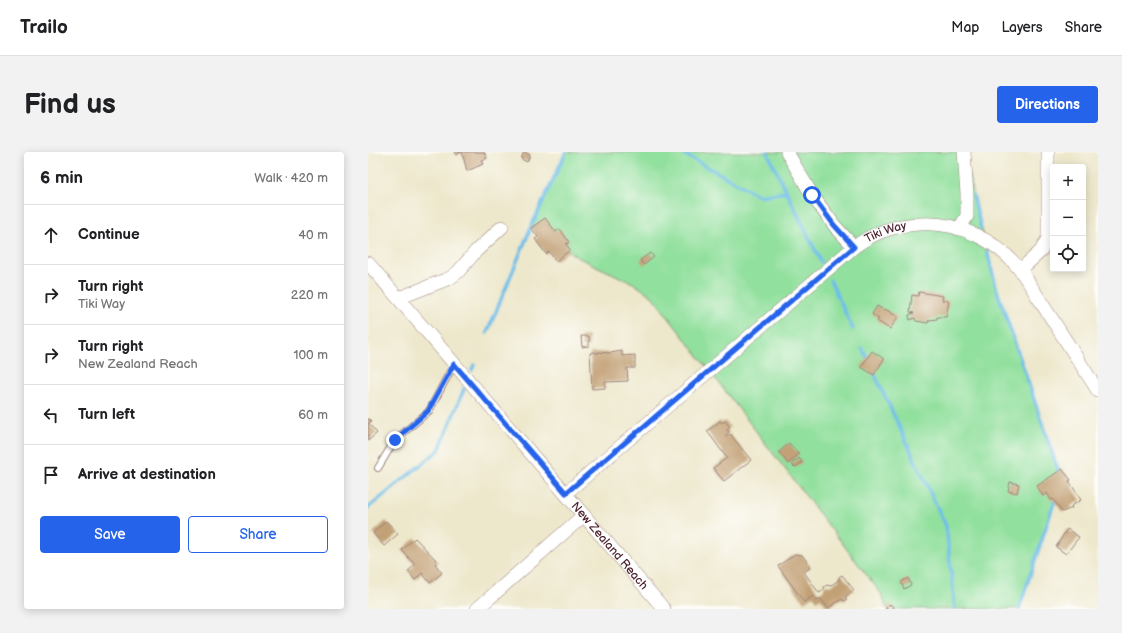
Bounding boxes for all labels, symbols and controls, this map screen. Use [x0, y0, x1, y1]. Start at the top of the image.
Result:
text: Trailo [20, 16, 68, 39]
text: Map [951, 19, 979, 36]
text: Layers [1001, 19, 1043, 36]
text: Share [1065, 19, 1102, 36]
button: Directions [997, 86, 1098, 123]
text: Find us [24, 88, 116, 121]
map controls [1050, 164, 1086, 272]
button: + [1050, 164, 1086, 200]
text: 6 min [40, 168, 83, 188]
text: Walk · 420 m [254, 170, 328, 186]
route start [803, 186, 821, 204]
button: − [1050, 200, 1086, 236]
street label: Tiki Way [862, 218, 908, 246]
icon: ahead [40, 224, 62, 246]
text: Continue [78, 225, 140, 244]
text: 40 m [298, 227, 328, 243]
button: locate [1050, 236, 1086, 272]
text: Turn right [78, 277, 143, 296]
icon: right [40, 284, 62, 306]
text: 220 m [291, 287, 328, 303]
text: Tiki Way [78, 296, 125, 312]
text: Turn right [78, 337, 143, 356]
icon: right [40, 344, 62, 366]
text: 100 m [293, 347, 328, 363]
text: New Zealand Reach [78, 356, 198, 372]
icon: left [40, 404, 62, 426]
text: Turn left [78, 405, 135, 424]
text: 60 m [298, 407, 328, 423]
route end [386, 431, 404, 449]
icon: arrive [40, 464, 62, 486]
text: Arrive at destination [78, 465, 216, 484]
street label: New Zealand Reach [568, 499, 652, 593]
button: Save [40, 516, 180, 553]
button: Share [188, 516, 328, 553]

